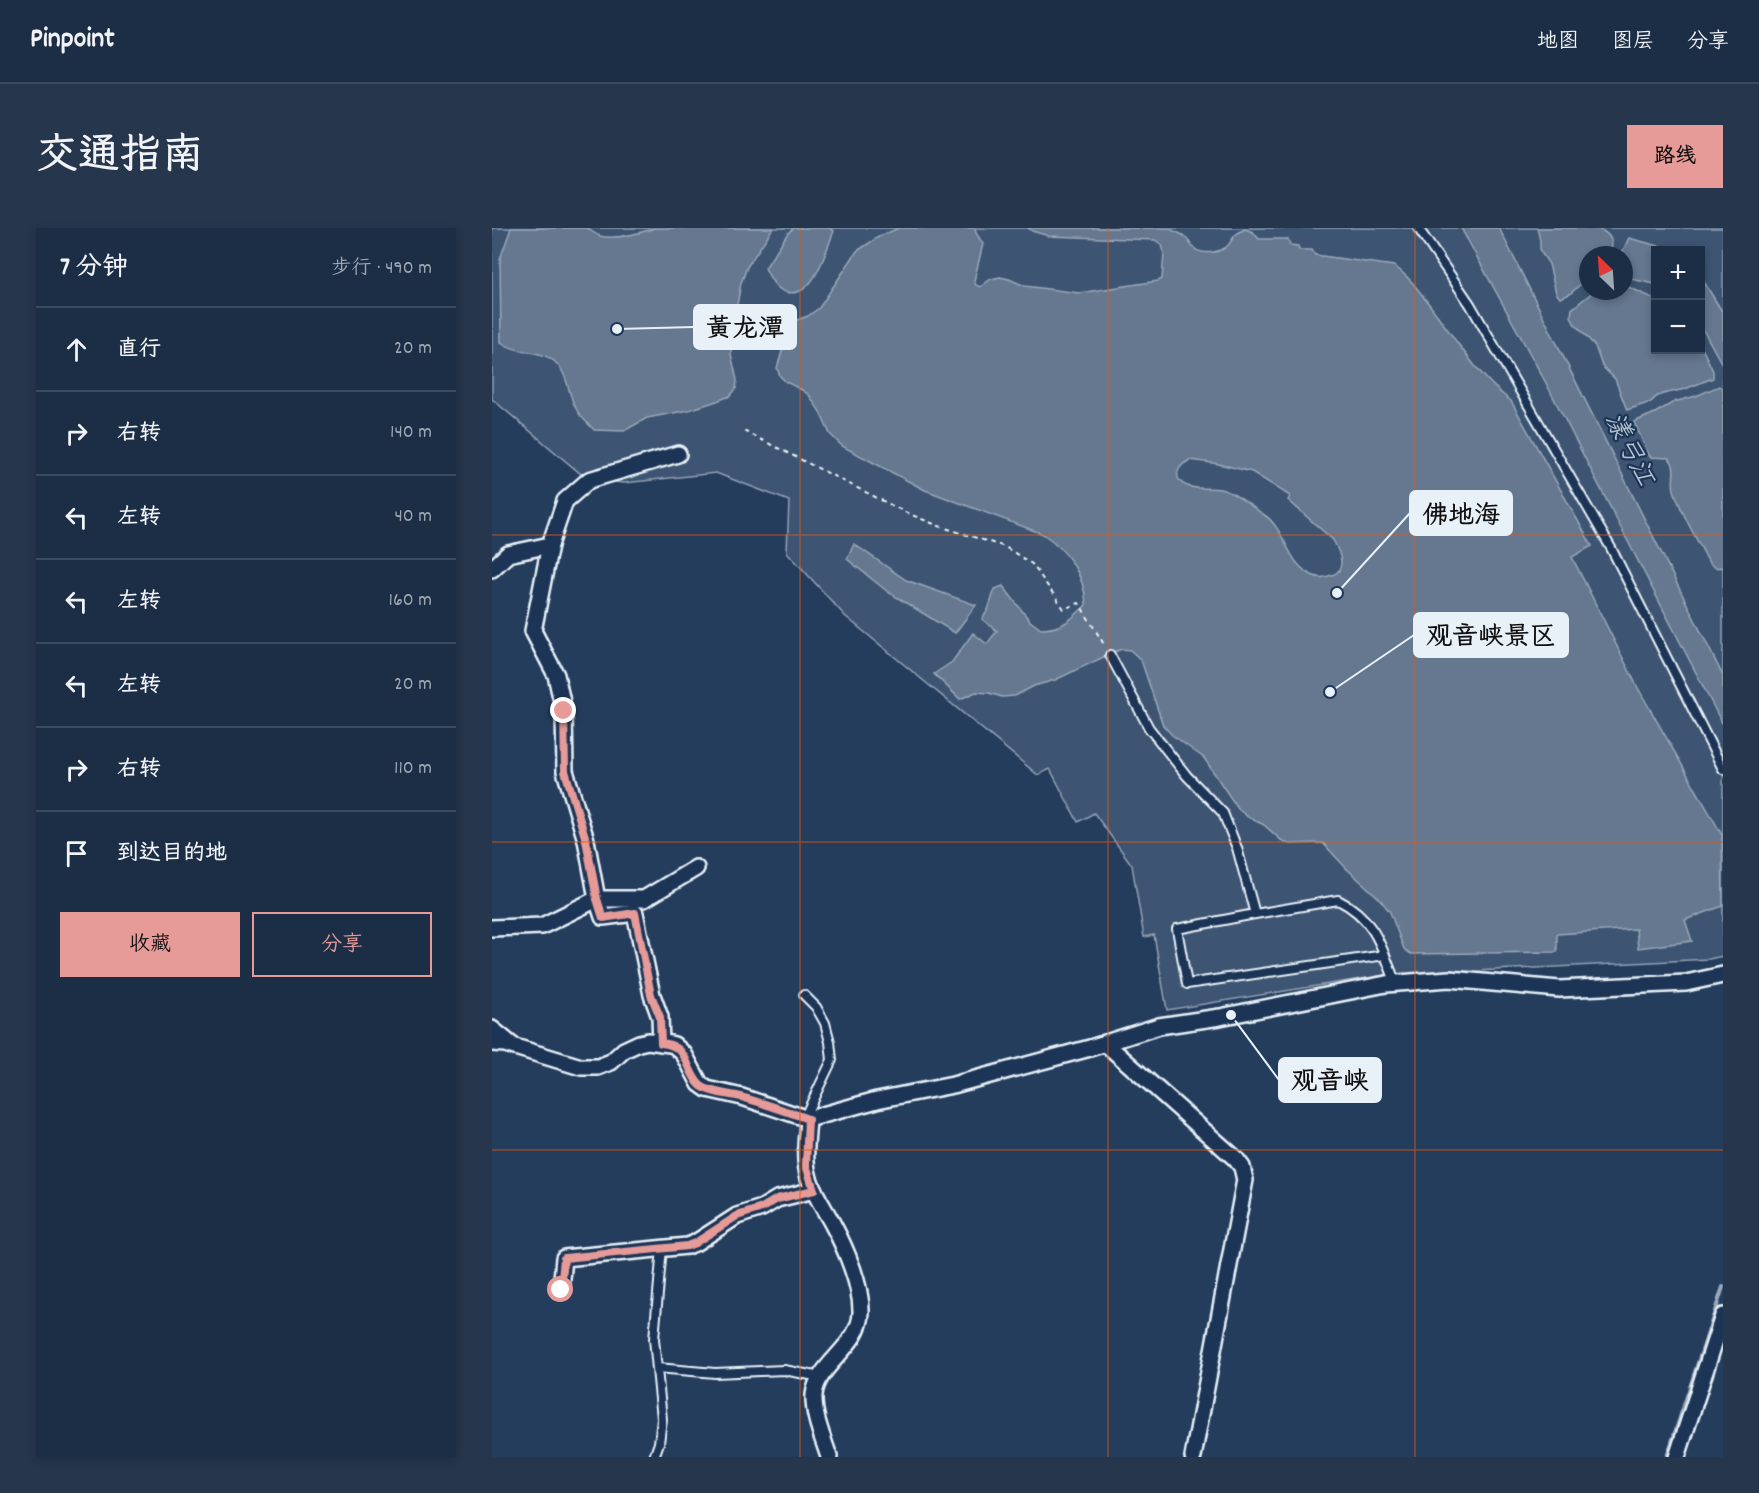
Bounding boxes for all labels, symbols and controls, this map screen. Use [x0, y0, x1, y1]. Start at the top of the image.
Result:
text: Pinpoint [30, 21, 115, 61]
text: 地图 [1537, 28, 1579, 58]
text: 图层 [1612, 28, 1654, 58]
text: 分享 [1687, 28, 1729, 58]
button: 路线 [1627, 125, 1723, 188]
text: 交通指南 [36, 129, 204, 189]
north arrow [1579, 246, 1633, 300]
map controls [1651, 246, 1705, 354]
button: + [1651, 246, 1705, 300]
text: 7 分钟 [60, 250, 128, 287]
text: 步行 · 490 m [332, 255, 432, 283]
button: − [1651, 300, 1705, 354]
callout: 黄龙潭 [694, 305, 796, 349]
text: 黄龙潭 [706, 312, 784, 349]
icon: ahead [60, 333, 93, 366]
text: 直行 [117, 335, 161, 366]
text: 20 m [394, 335, 432, 363]
water label: 漾弓江 [1594, 407, 1663, 494]
icon: right [60, 417, 93, 450]
text: 右转 [117, 419, 161, 450]
text: 140 m [390, 419, 432, 447]
callout: 佛地海 [1410, 491, 1512, 535]
text: 佛地海 [1422, 499, 1500, 536]
icon: left [60, 501, 93, 534]
text: 左转 [117, 503, 161, 534]
text: 40 m [394, 503, 432, 531]
icon: left [60, 585, 93, 618]
text: 左转 [117, 587, 161, 618]
text: 160 m [389, 587, 432, 615]
callout: 观音峡景区 [1414, 613, 1568, 657]
text: 观音峡景区 [1426, 620, 1556, 657]
icon: left [60, 669, 93, 702]
text: 左转 [117, 671, 161, 702]
text: 20 m [394, 671, 432, 699]
route end [550, 697, 576, 723]
icon: right [60, 753, 93, 786]
text: 右转 [117, 755, 161, 786]
text: 110 m [394, 755, 432, 783]
icon: arrive [60, 837, 93, 870]
text: 到达目的地 [117, 839, 227, 870]
button: 收藏 [60, 912, 240, 977]
button: 分享 [252, 912, 432, 977]
callout: 观音峡 [1279, 1058, 1381, 1102]
text: 观音峡 [1291, 1065, 1369, 1102]
route start [547, 1276, 573, 1302]

